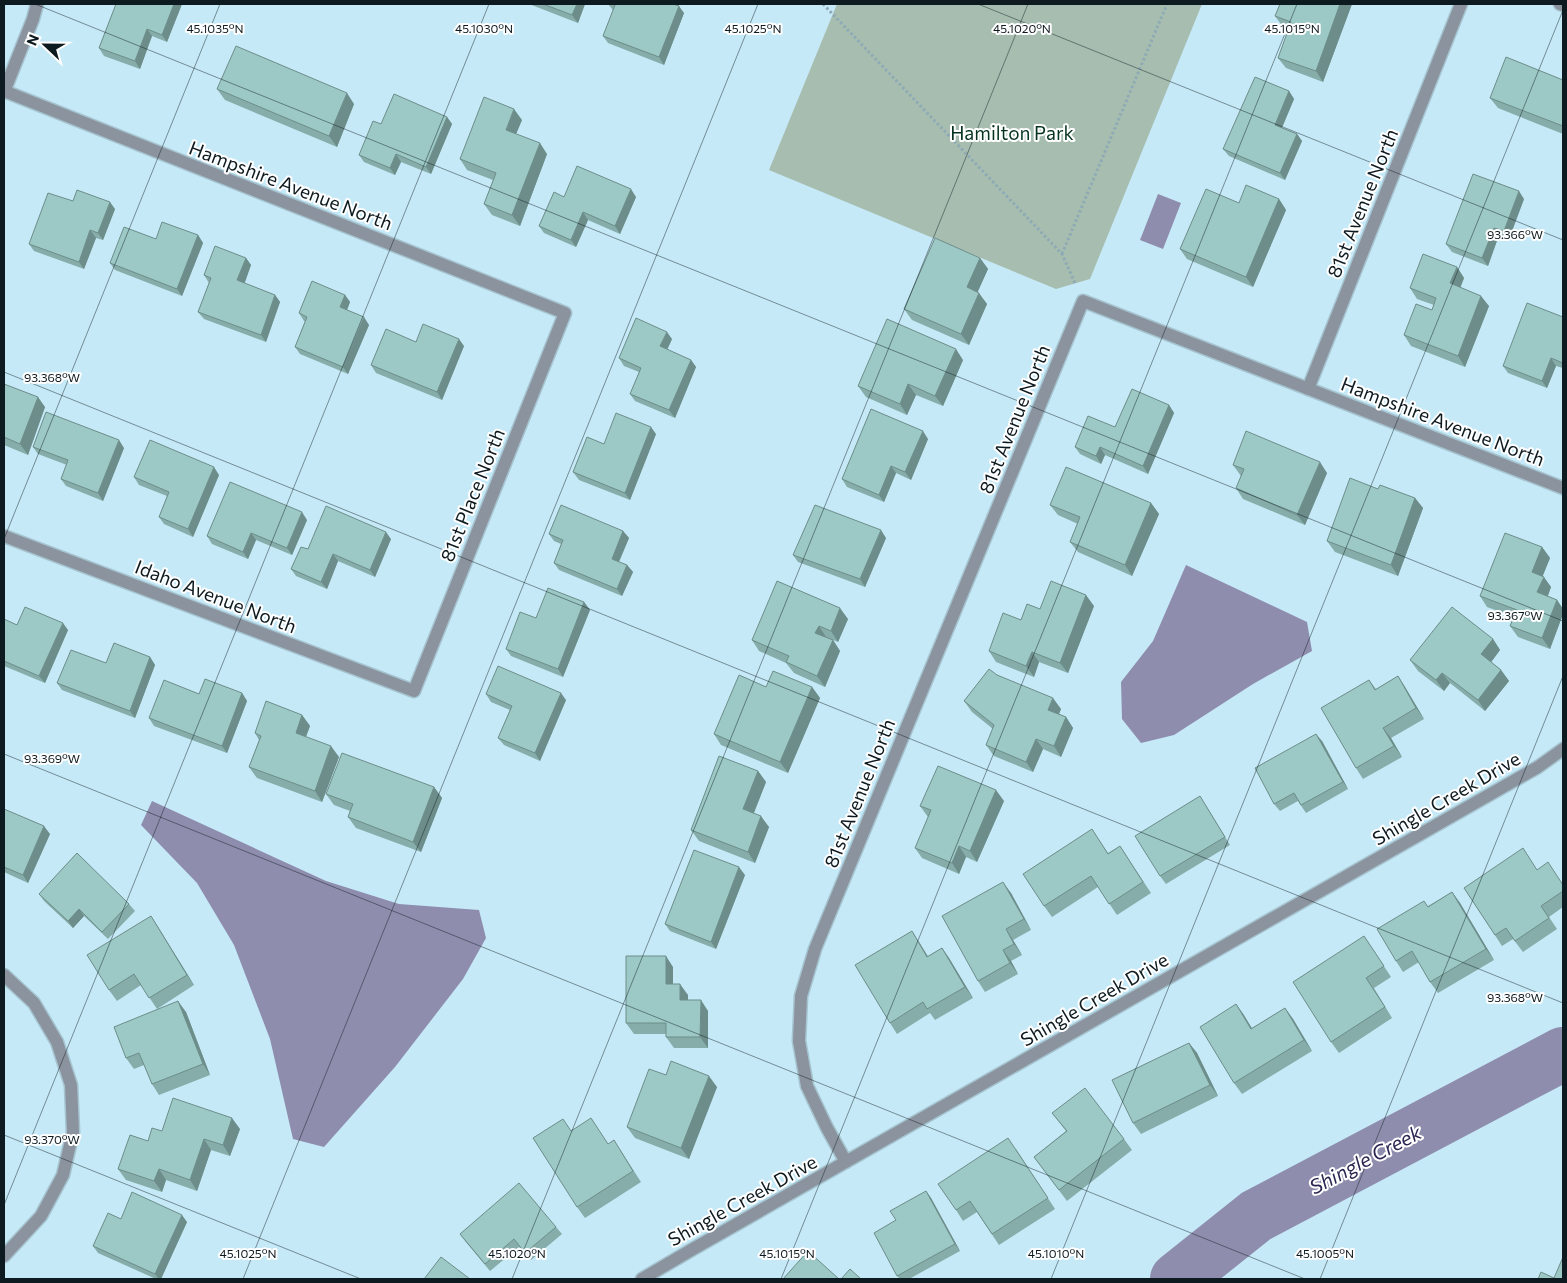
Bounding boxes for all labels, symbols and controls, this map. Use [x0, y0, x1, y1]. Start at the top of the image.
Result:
north arrow [20, 20, 70, 70]
text: 45.1035°N [186, 21, 244, 35]
text: 45.1030°N [455, 21, 513, 35]
text: 45.1025°N [725, 21, 781, 35]
text: 45.1020°N [993, 21, 1051, 35]
text: 45.1015°N [1264, 21, 1320, 35]
text: N [23, 32, 42, 48]
park label: Hamilton Park [950, 121, 1074, 144]
street label: 81st Avenue North [1322, 125, 1402, 281]
street label: Hampshire Avenue North [186, 136, 396, 234]
text: 93.366°W [1487, 227, 1543, 241]
street label: 81st Avenue North [974, 341, 1054, 497]
text: 93.368°W [24, 370, 80, 384]
street label: Hampshire Avenue North [1338, 372, 1548, 470]
street label: 81st Place North [435, 425, 509, 565]
street label: Idaho Avenue North [132, 555, 300, 637]
text: 93.367°W [1487, 608, 1543, 622]
street label: 81st Avenue North [819, 715, 899, 871]
street label: Shingle Creek Drive [1368, 746, 1524, 850]
text: 93.369°W [24, 751, 80, 765]
street label: Shingle Creek Drive [1016, 947, 1172, 1051]
text: 93.368°W [1487, 990, 1543, 1004]
water label: Shingle Creek [1305, 1119, 1426, 1199]
text: 93.370°W [24, 1132, 80, 1146]
street label: Shingle Creek Drive [664, 1150, 820, 1250]
text: 45.1025°N [220, 1246, 276, 1260]
text: 45.1020°N [488, 1246, 546, 1260]
text: 45.1015°N [759, 1246, 815, 1260]
text: 45.1010°N [1028, 1246, 1084, 1260]
text: 45.1005°N [1296, 1246, 1354, 1260]

